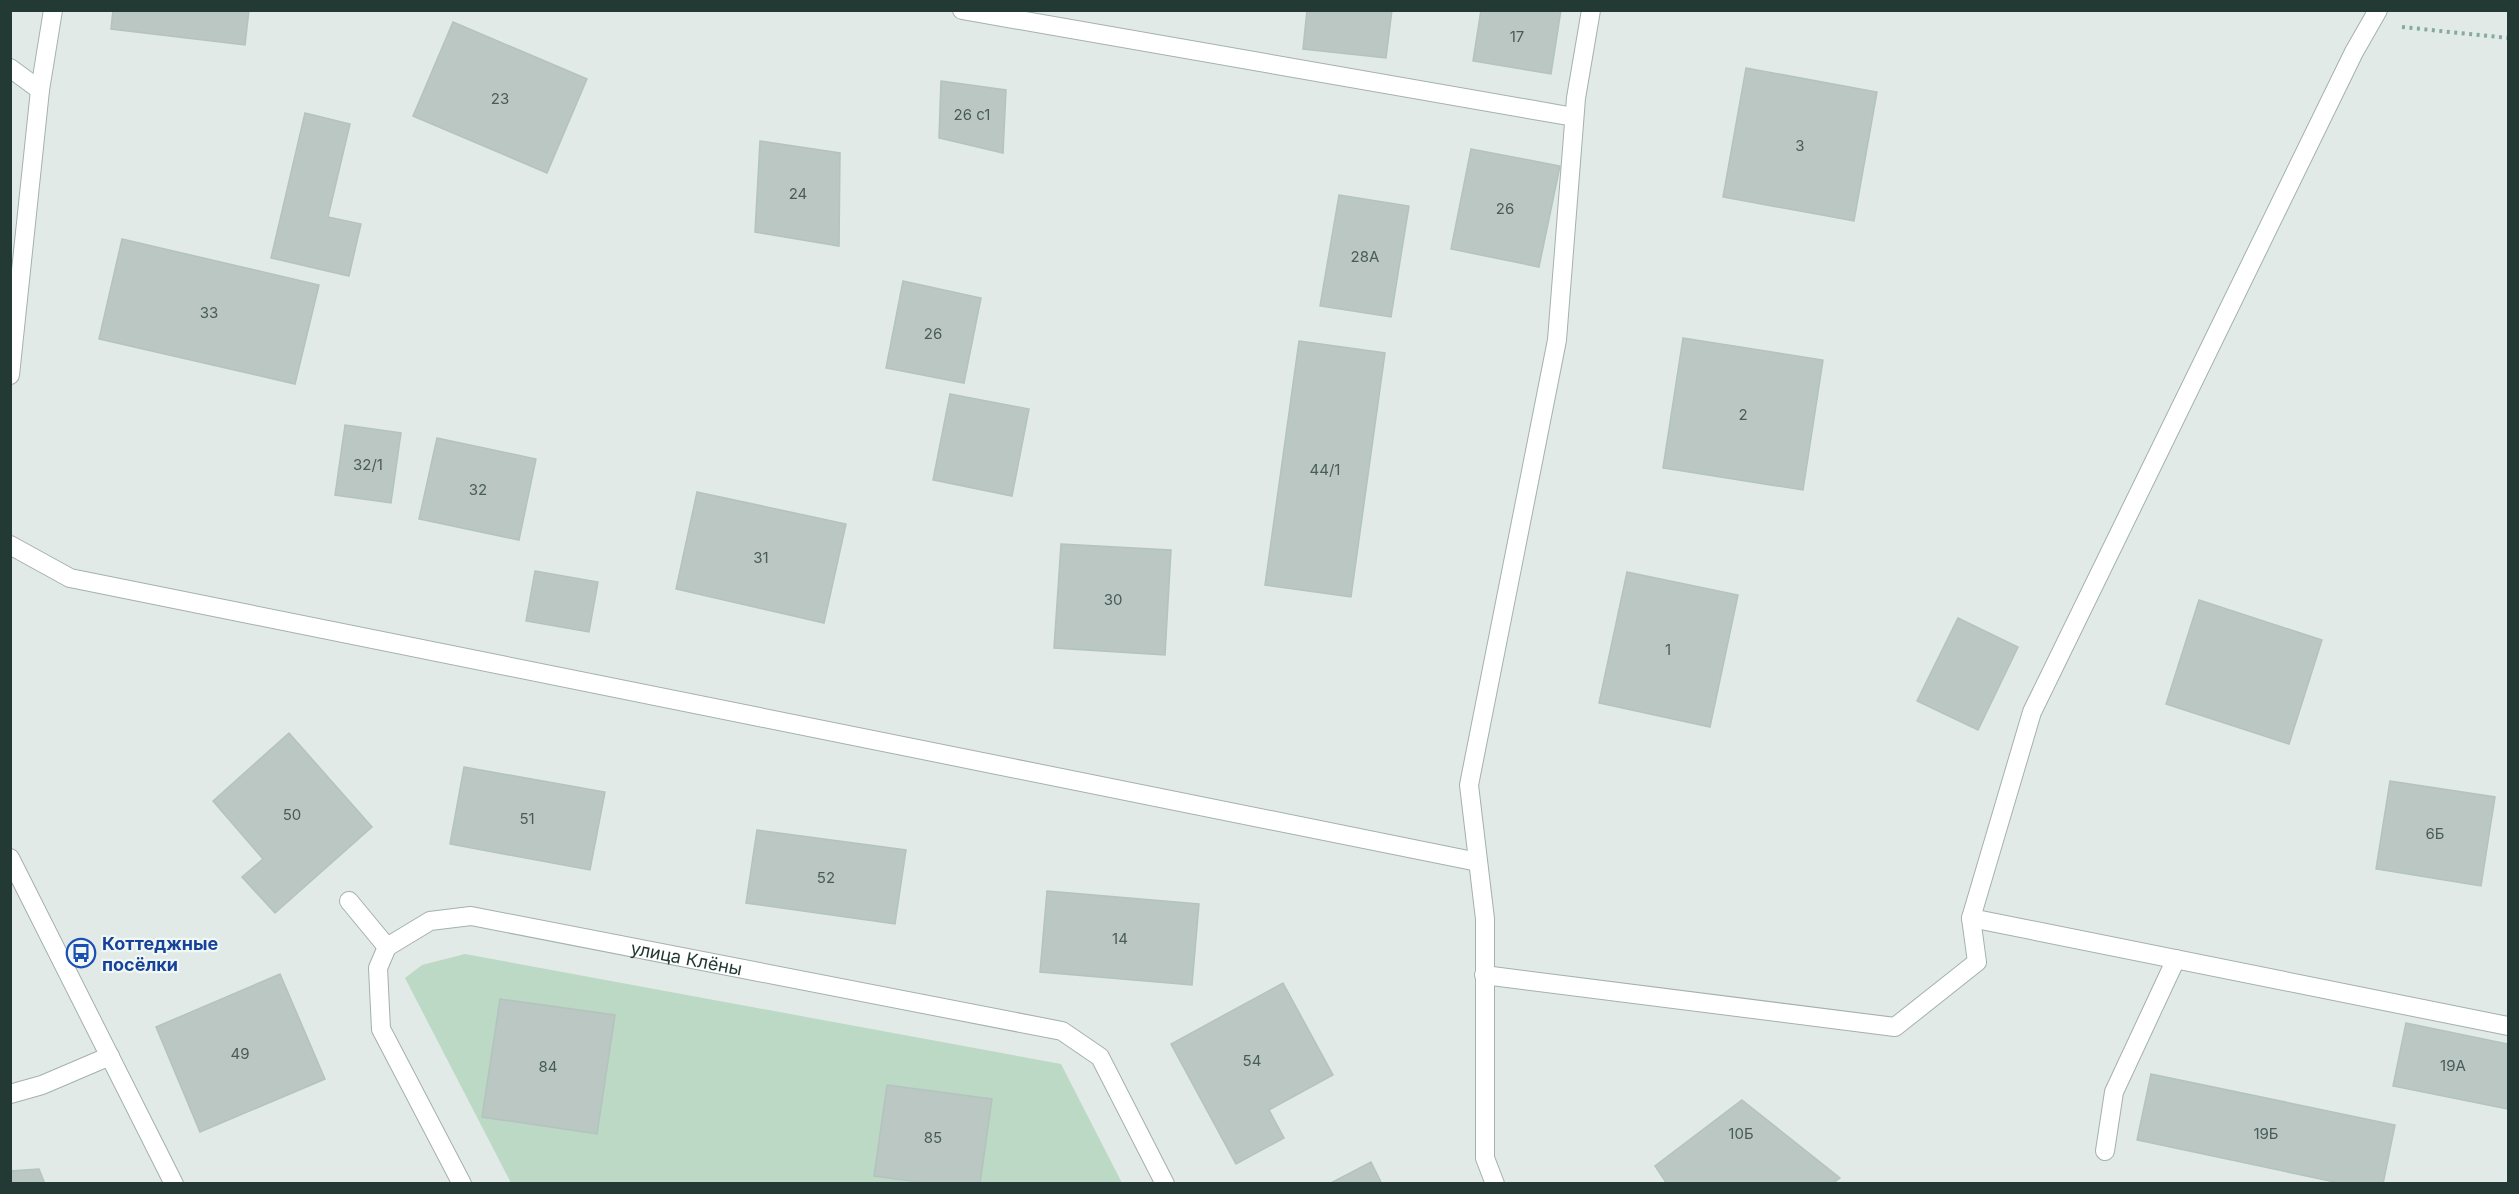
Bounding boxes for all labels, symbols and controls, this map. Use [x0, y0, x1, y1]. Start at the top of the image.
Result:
house number: 17 [1510, 27, 1524, 46]
house number: 23 [491, 89, 509, 108]
house number: 26 с1 [954, 105, 990, 124]
house number: 3 [1795, 136, 1805, 155]
house number: 24 [789, 184, 807, 203]
house number: 26 [1496, 199, 1514, 218]
house number: 28А [1351, 247, 1379, 266]
house number: 33 [200, 303, 218, 322]
house number: 26 [924, 324, 942, 343]
house number: 2 [1738, 405, 1748, 424]
house number: 32/1 [353, 455, 383, 474]
house number: 44/1 [1310, 460, 1340, 479]
house number: 32 [469, 480, 487, 499]
house number: 31 [753, 548, 769, 567]
house number: 30 [1104, 590, 1122, 609]
house number: 1 [1665, 640, 1671, 659]
house number: 50 [283, 805, 301, 824]
house number: 51 [519, 809, 535, 828]
house number: 6Б [2426, 824, 2445, 843]
house number: 52 [817, 868, 835, 887]
house number: 14 [1112, 929, 1128, 948]
place label: Коттеджные посёлки [102, 933, 219, 975]
bus stop icon: Коттеджные посёлки [65, 937, 97, 969]
street label: улица Клёны [629, 937, 744, 979]
house number: 49 [231, 1044, 250, 1063]
house number: 54 [1243, 1051, 1261, 1070]
house number: 19А [2440, 1056, 2466, 1075]
house number: 84 [539, 1057, 557, 1076]
house number: 10Б [1728, 1124, 1754, 1143]
house number: 19Б [2253, 1124, 2279, 1143]
house number: 85 [924, 1128, 942, 1147]

